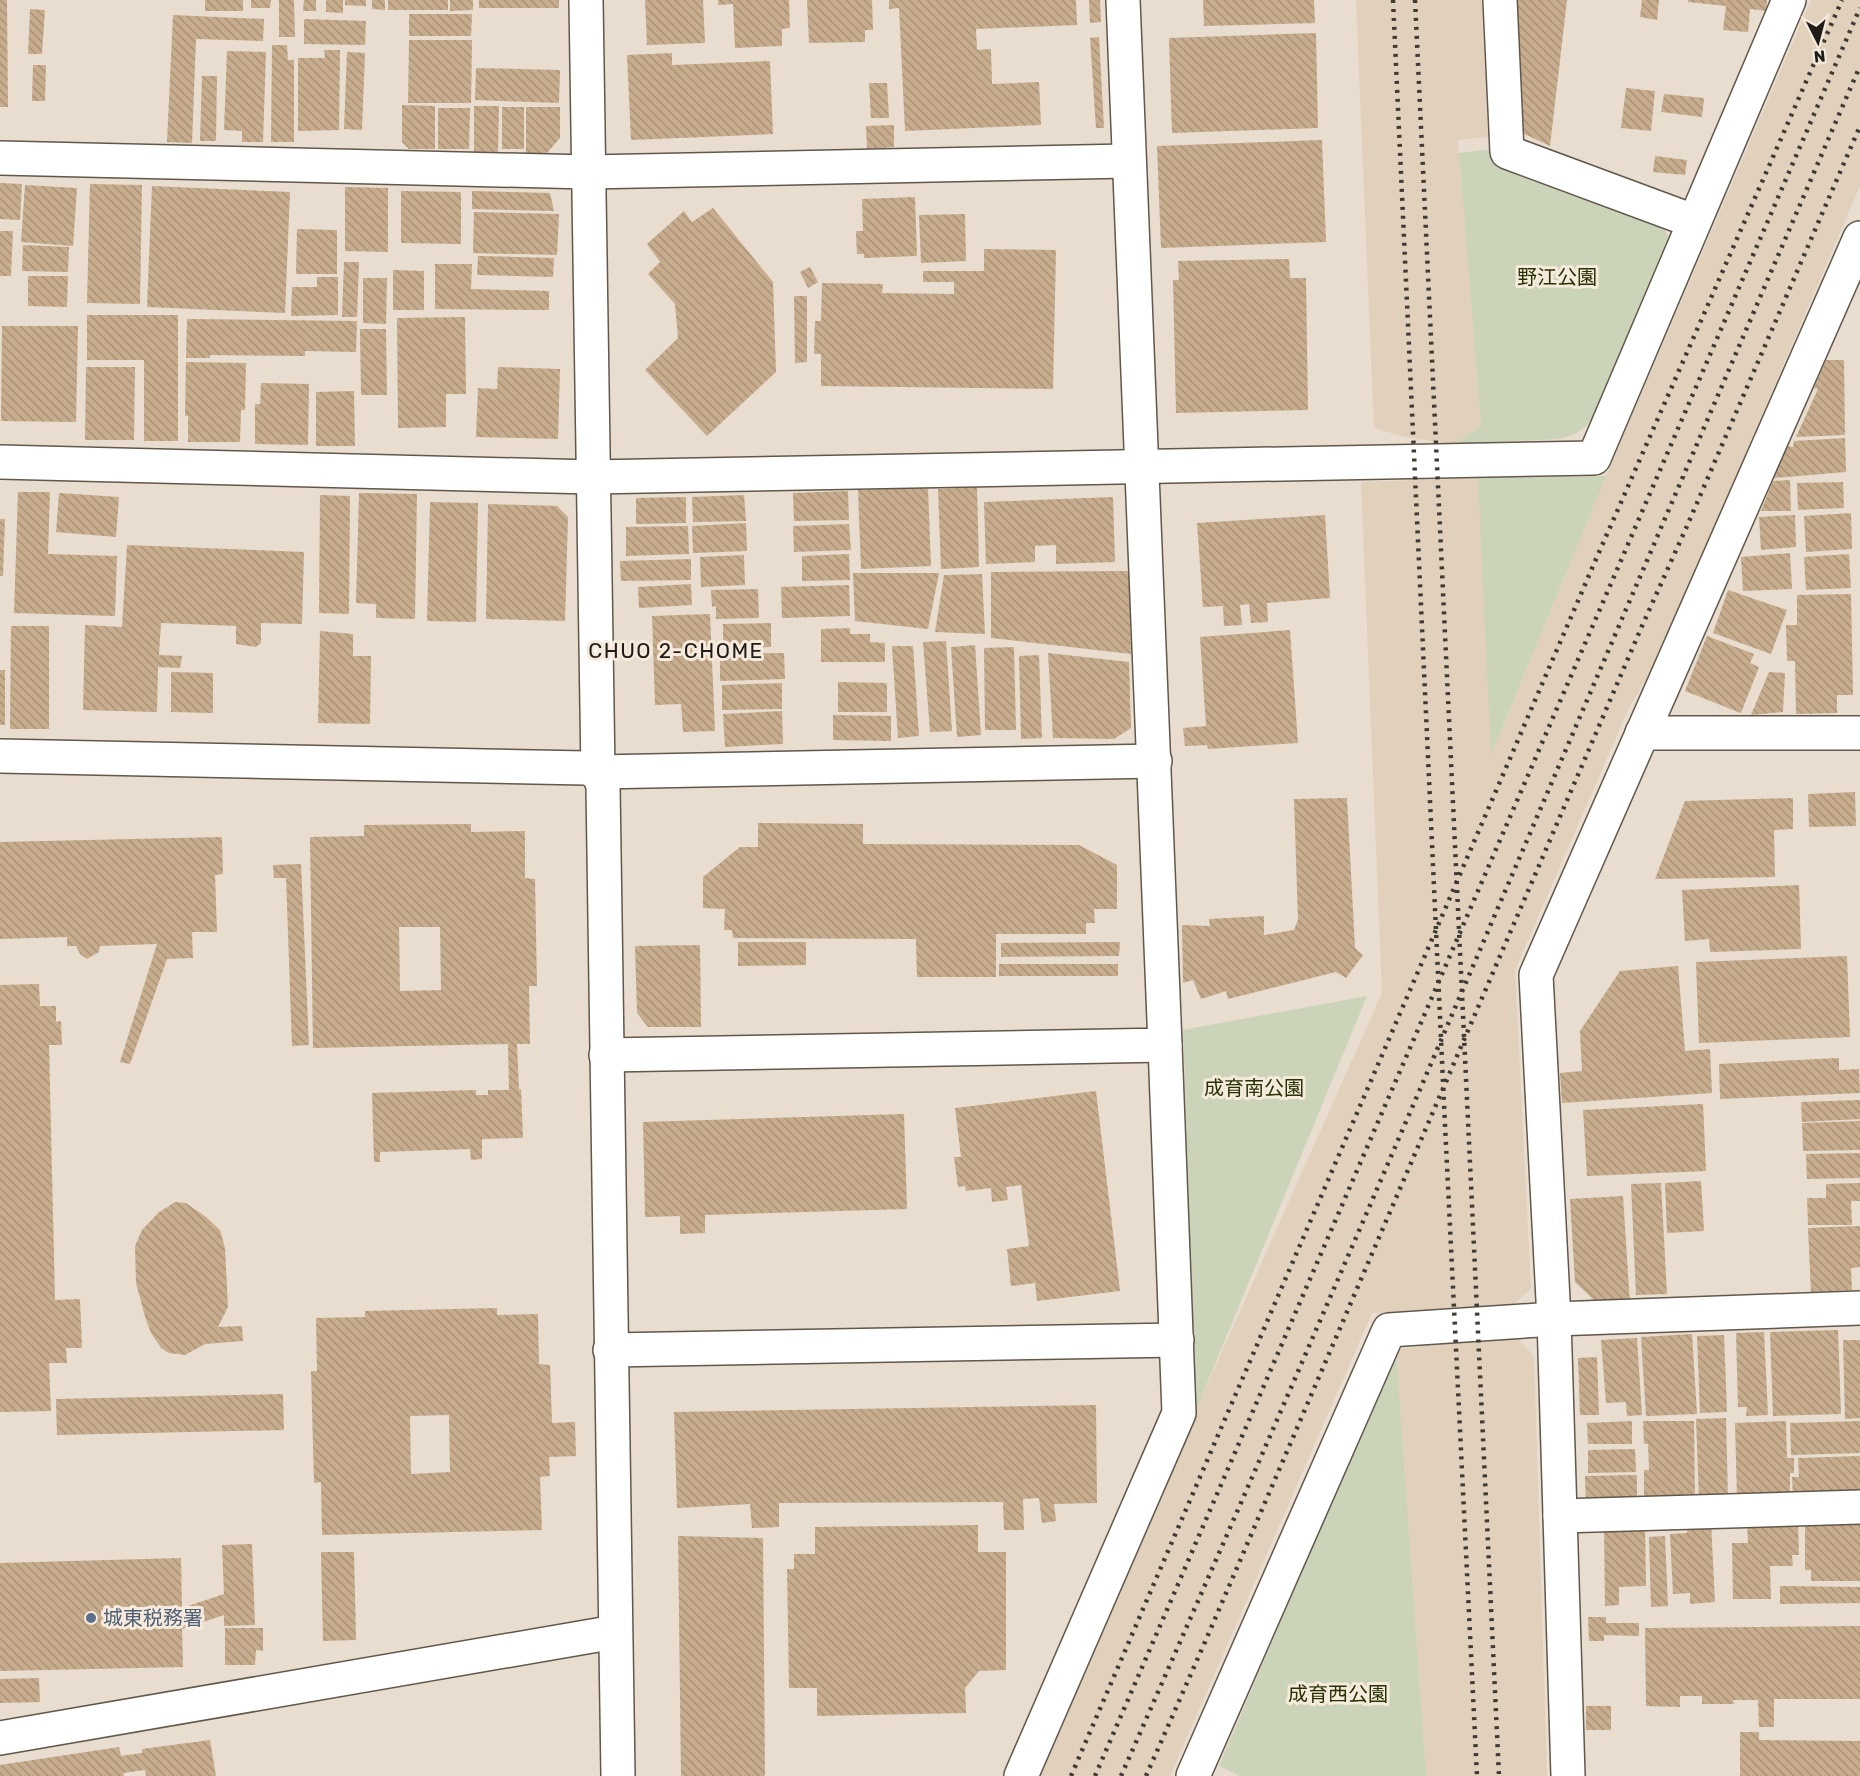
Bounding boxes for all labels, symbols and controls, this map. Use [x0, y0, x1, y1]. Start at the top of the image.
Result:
north arrow [1788, 12, 1848, 72]
text: N [1813, 46, 1826, 66]
park label: 野江公園 [1517, 265, 1597, 289]
district label: CHUO 2-CHOME [588, 638, 764, 663]
park label: 成育南公園 [1204, 1076, 1304, 1100]
place label: 城東税務署 [103, 1606, 203, 1630]
marker: 城東税務署 [84, 1611, 98, 1625]
park label: 成育西公園 [1288, 1682, 1388, 1706]

